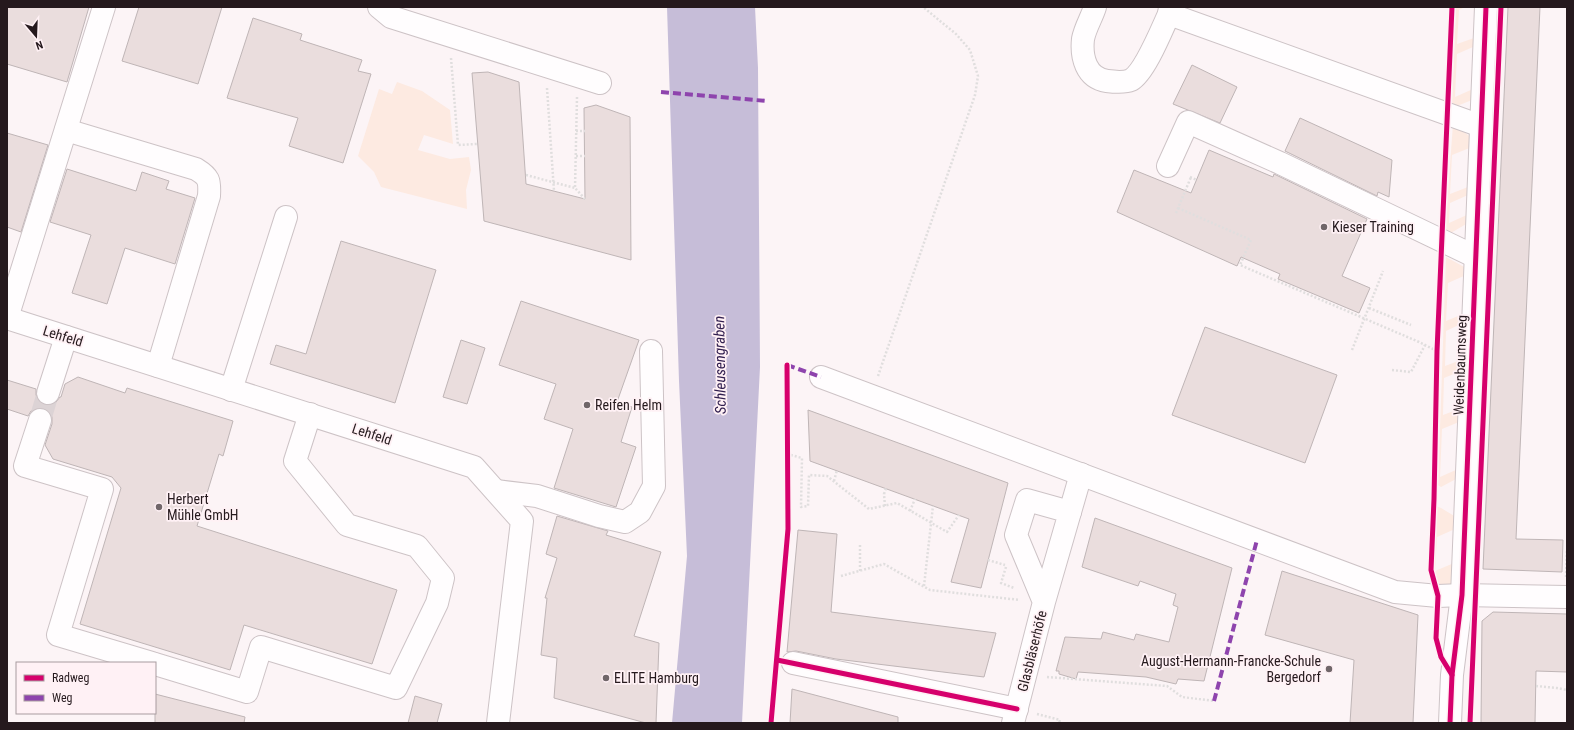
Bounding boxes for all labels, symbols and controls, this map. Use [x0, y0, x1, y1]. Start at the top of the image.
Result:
north arrow [16, 16, 56, 56]
text: N [34, 38, 44, 52]
place label: Kieser Training [1332, 219, 1414, 235]
marker: Kieser Training [1319, 222, 1329, 232]
street label: Weidenbaumsweg [1450, 315, 1470, 415]
water label: Schleusengraben [710, 316, 730, 414]
street label: Lehfeld [41, 322, 85, 350]
place label: Reifen Helm [595, 397, 662, 413]
marker: Reifen Helm [582, 400, 592, 410]
street label: Lehfeld [350, 420, 394, 448]
place label: Herbert Mühle GmbH [167, 491, 239, 523]
marker: Herbert Mühle GmbH [154, 502, 164, 512]
street label: Glasbläserhöfe [1014, 608, 1050, 693]
place label: August-Hermann-Francke-Schule Bergedorf [1141, 653, 1322, 685]
legend [16, 662, 156, 714]
marker: August-Hermann-Francke-Schule Bergedorf [1324, 664, 1334, 674]
place label: ELITE Hamburg [614, 670, 699, 686]
text: Radweg [52, 671, 89, 685]
marker: ELITE Hamburg [601, 673, 611, 683]
text: Weg [52, 691, 73, 705]

